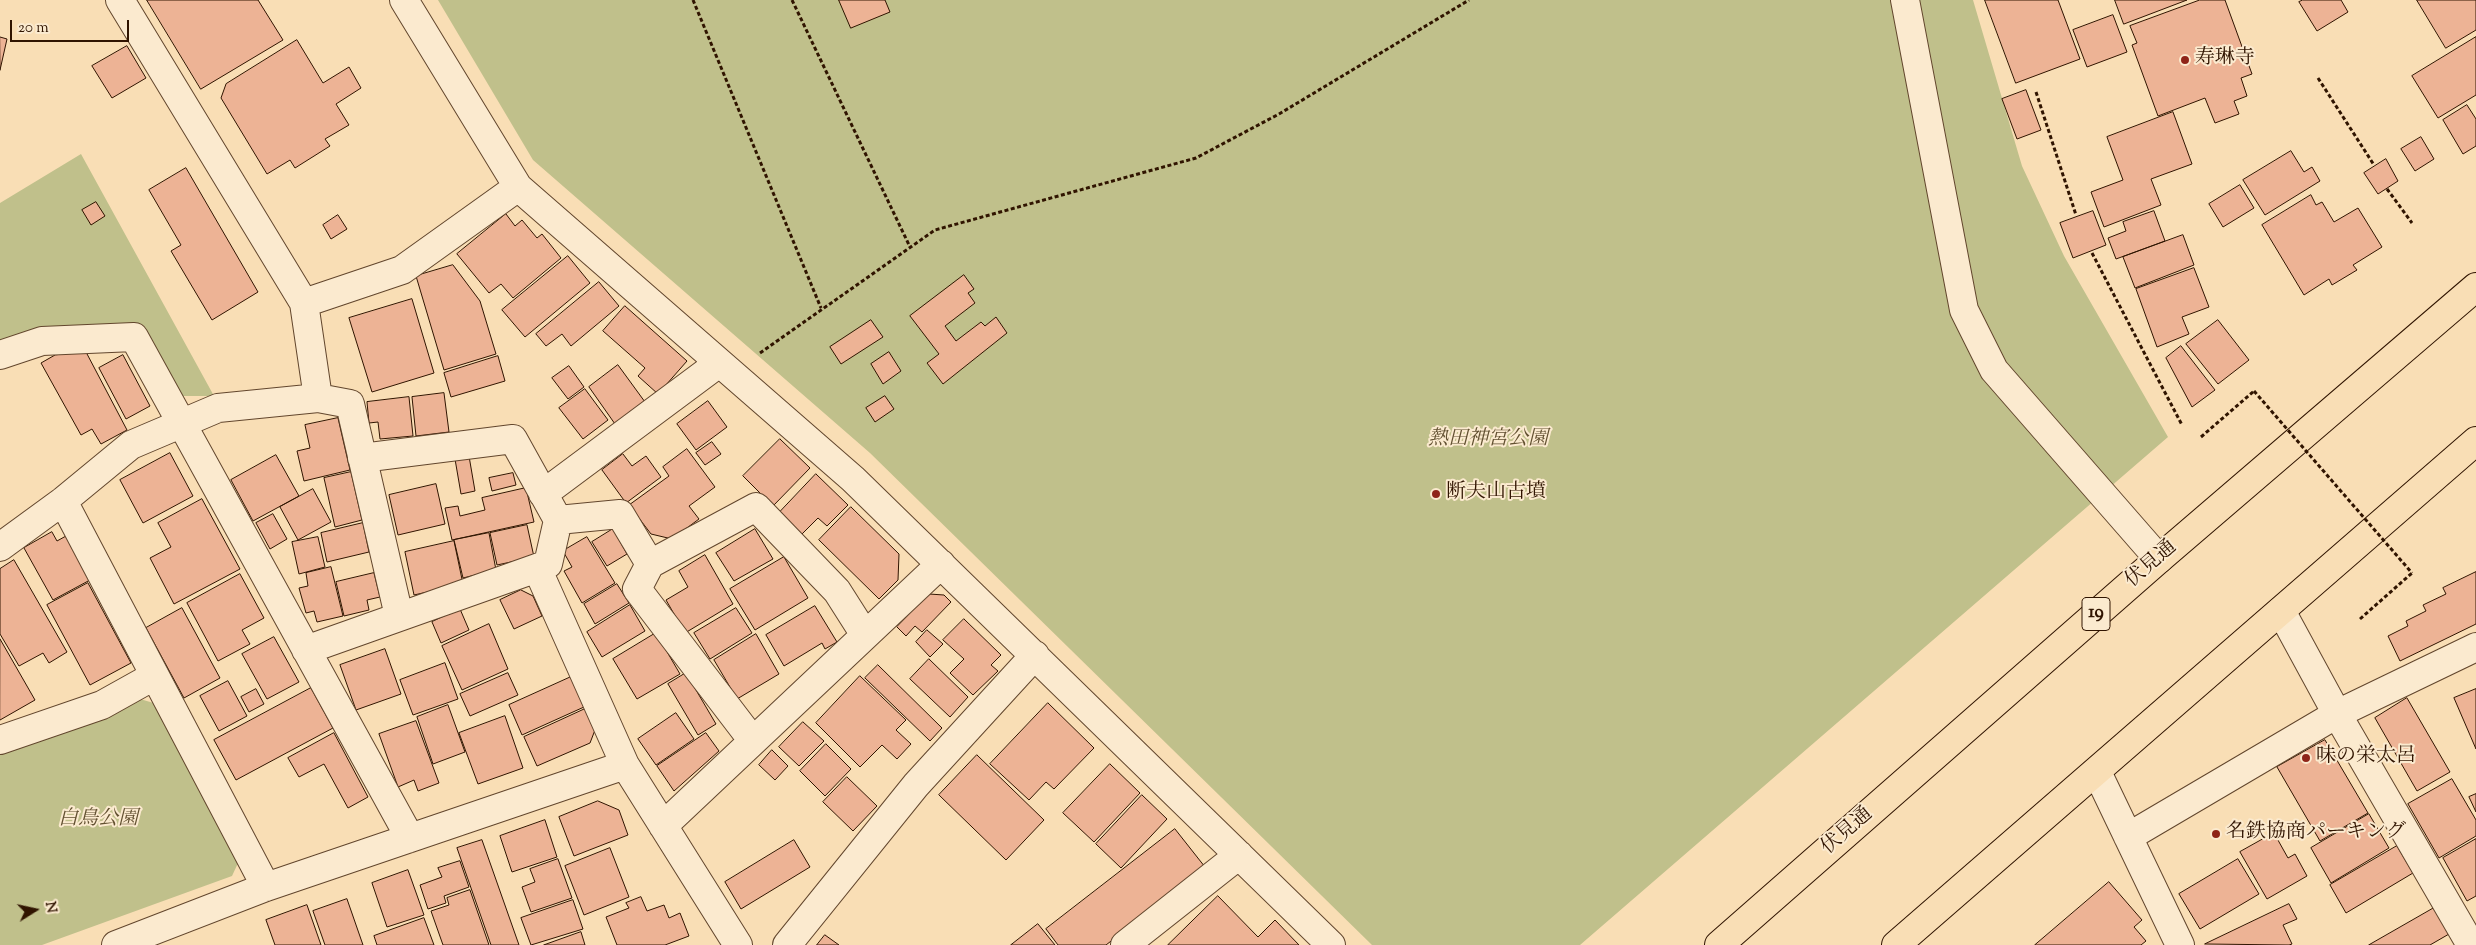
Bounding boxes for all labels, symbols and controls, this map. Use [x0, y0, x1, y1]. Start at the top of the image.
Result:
scale bar [12, 10, 131, 42]
text: 20 m [18, 18, 49, 39]
place label: 寿琳寺 [2195, 48, 2255, 72]
marker: 寿琳寺 [2179, 54, 2191, 66]
park label: 熱田神宮公園 [1428, 429, 1548, 453]
place label: 断夫山古墳 [1446, 482, 1546, 506]
marker: 断夫山古墳 [1430, 488, 1442, 500]
street label: 伏見通 [2121, 536, 2183, 594]
road number: 19 [2082, 598, 2110, 630]
place label: 味の栄太呂 [2316, 746, 2416, 770]
marker: 味の栄太呂 [2300, 752, 2312, 764]
street label: 伏見通 [1817, 803, 1879, 861]
park label: 白鳥公園 [58, 809, 138, 833]
place label: 名鉄協商パーキング [2226, 822, 2406, 846]
marker: 名鉄協商パーキング [2210, 828, 2222, 840]
north arrow [10, 885, 60, 935]
text: N [39, 900, 61, 915]

